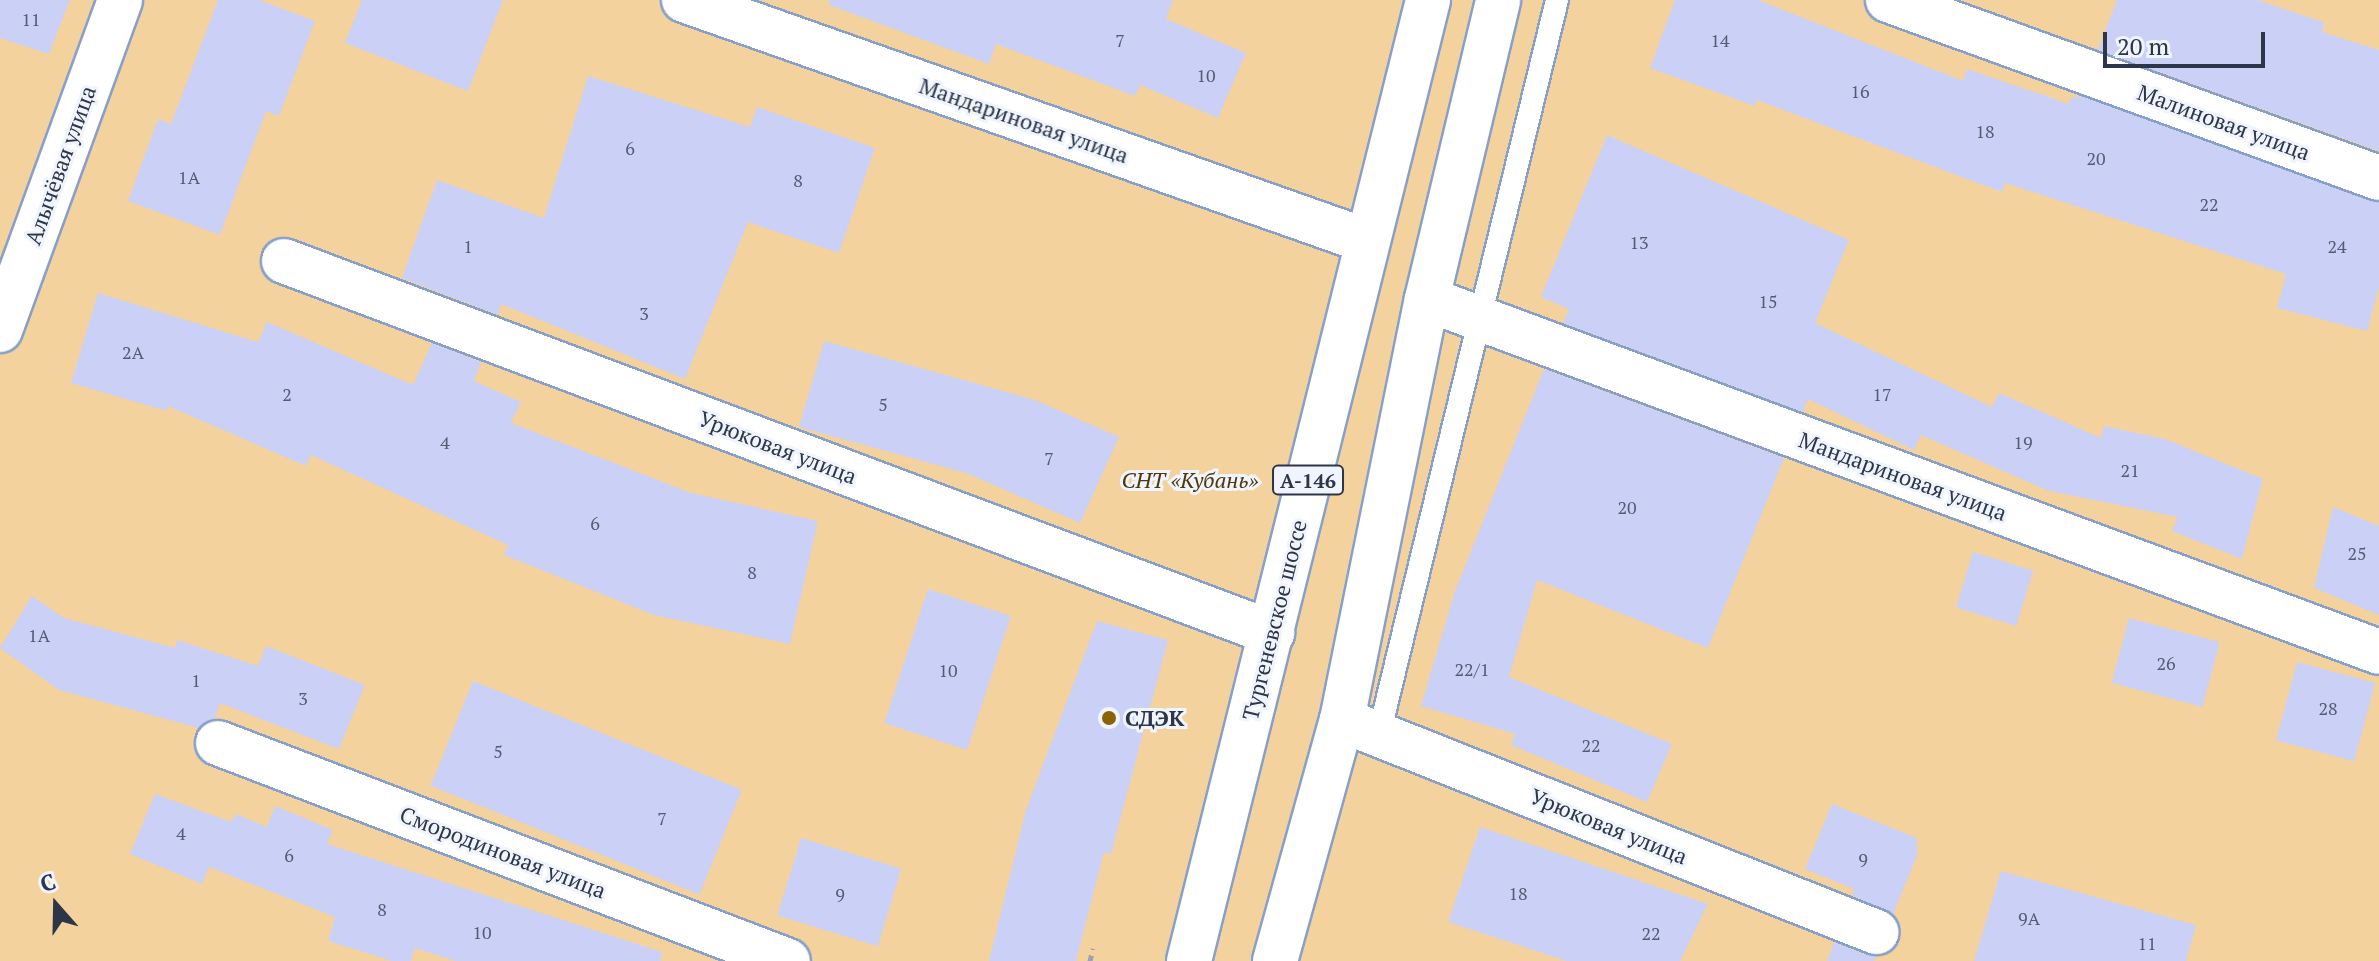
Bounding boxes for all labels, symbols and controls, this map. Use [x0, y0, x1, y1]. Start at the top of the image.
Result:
house number: 11 [21, 8, 41, 30]
scale bar [2107, 16, 2269, 66]
house number: 7 [1115, 29, 1125, 51]
house number: 14 [1710, 29, 1730, 51]
text: 20 m [2117, 30, 2169, 62]
house number: 10 [1196, 64, 1216, 86]
street label: Мандариновая улица [916, 72, 1132, 168]
street label: Малиновая улица [2134, 79, 2314, 165]
house number: 16 [1850, 80, 1870, 102]
street label: Алычёвая улица [19, 82, 101, 248]
house number: 18 [1975, 120, 1995, 142]
house number: 6 [625, 137, 635, 159]
house number: 20 [2086, 147, 2106, 169]
house number: 1А [178, 166, 200, 188]
house number: 8 [793, 169, 803, 191]
house number: 22 [2199, 193, 2219, 215]
house number: 13 [1629, 231, 1649, 253]
house number: 1 [463, 235, 473, 257]
house number: 24 [2327, 235, 2347, 257]
house number: 15 [1758, 290, 1778, 312]
house number: 3 [639, 302, 649, 324]
house number: 2А [122, 341, 144, 363]
house number: 2 [282, 383, 292, 405]
house number: 17 [1872, 383, 1892, 405]
house number: 5 [878, 393, 888, 415]
street label: Урюковая улица [695, 405, 861, 489]
street label: Мандариновая улица [1795, 426, 2011, 526]
house number: 4 [440, 431, 450, 453]
house number: 19 [2013, 431, 2033, 453]
house number: 7 [1044, 447, 1054, 469]
house number: 21 [2120, 459, 2140, 481]
road number: А-146 [1272, 464, 1344, 496]
park label: СНТ «Кубань» [1122, 467, 1258, 493]
house number: 20 [1617, 496, 1637, 518]
house number: 6 [590, 512, 600, 534]
street label: Тургеневское шоссе [1236, 517, 1312, 723]
house number: 25 [2347, 542, 2367, 564]
house number: 8 [747, 561, 757, 583]
house number: 1А [28, 624, 50, 646]
house number: 26 [2156, 652, 2176, 674]
house number: 22/1 [1455, 658, 1489, 680]
house number: 10 [938, 659, 958, 681]
house number: 1 [191, 669, 201, 691]
house number: 3 [298, 687, 308, 709]
house number: 28 [2318, 697, 2338, 719]
place label: СДЭК [1125, 705, 1184, 731]
marker: СДЭК [1100, 709, 1118, 727]
house number: 22 [1581, 734, 1601, 756]
house number: 5 [493, 740, 503, 762]
street label: Урюковая улица [1527, 782, 1691, 870]
street label: Смородиновая улица [396, 801, 610, 903]
house number: 7 [657, 807, 667, 829]
house number: 4 [176, 822, 186, 844]
house number: 6 [284, 844, 294, 866]
house number: 9 [1858, 848, 1868, 870]
north arrow [16, 865, 96, 945]
text: С [36, 866, 59, 898]
house number: 18 [1508, 882, 1528, 904]
house number: 9 [835, 883, 845, 905]
house number: 8 [377, 898, 387, 920]
house number: 9А [2018, 907, 2040, 929]
house number: 10 [472, 921, 492, 943]
house number: 22 [1641, 922, 1661, 944]
house number: 11 [2137, 932, 2157, 954]

